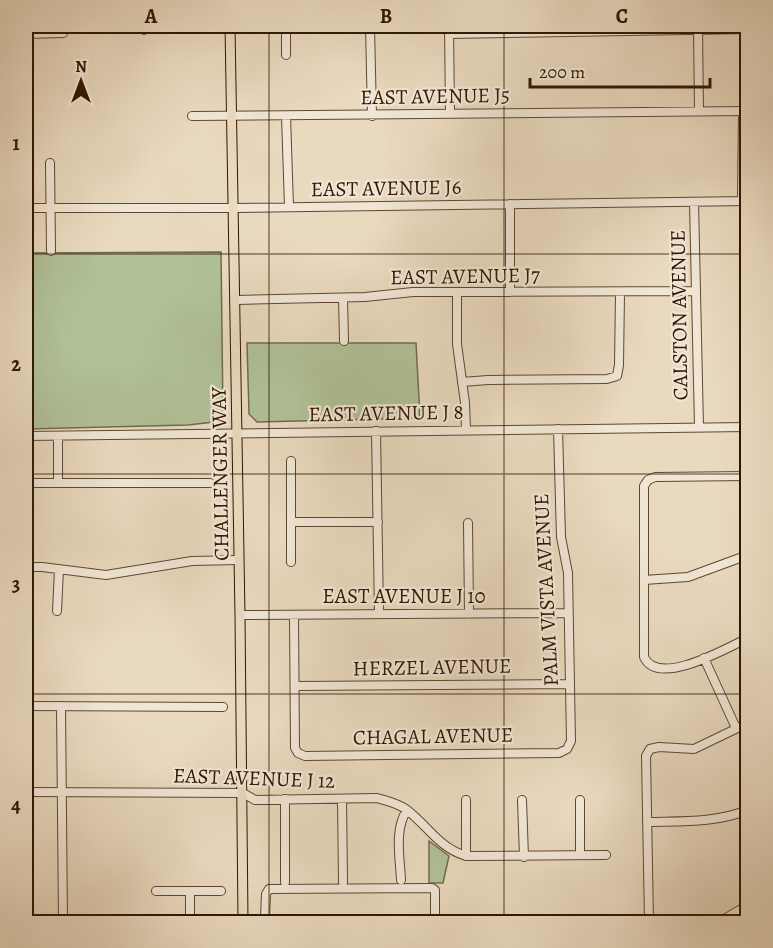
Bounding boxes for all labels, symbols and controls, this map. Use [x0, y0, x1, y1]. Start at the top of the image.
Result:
text: A [144, 3, 158, 30]
text: B [380, 3, 392, 30]
text: C [616, 3, 628, 30]
north arrow [51, 51, 111, 111]
scale bar [530, 51, 710, 89]
text: N [75, 56, 87, 78]
text: 200 m [539, 60, 585, 84]
street label: EAST AVENUE J5 [360, 81, 510, 111]
text: 1 [12, 130, 20, 157]
street label: EAST AVENUE J6 [310, 173, 462, 203]
street label: CALSTON AVENUE [664, 229, 694, 401]
street label: EAST AVENUE J7 [390, 261, 540, 291]
text: 2 [11, 351, 21, 378]
street label: CHALLENGER WAY [204, 386, 236, 561]
street label: EAST AVENUE J 8 [308, 398, 464, 428]
street label: PALM VISTA AVENUE [527, 493, 565, 687]
text: 3 [12, 571, 20, 598]
street label: EAST AVENUE J 10 [322, 582, 486, 610]
street label: HERZEL AVENUE [352, 652, 512, 682]
street label: CHAGAL AVENUE [353, 721, 513, 751]
street label: EAST AVENUE J 12 [172, 761, 336, 795]
text: 4 [11, 792, 21, 819]

